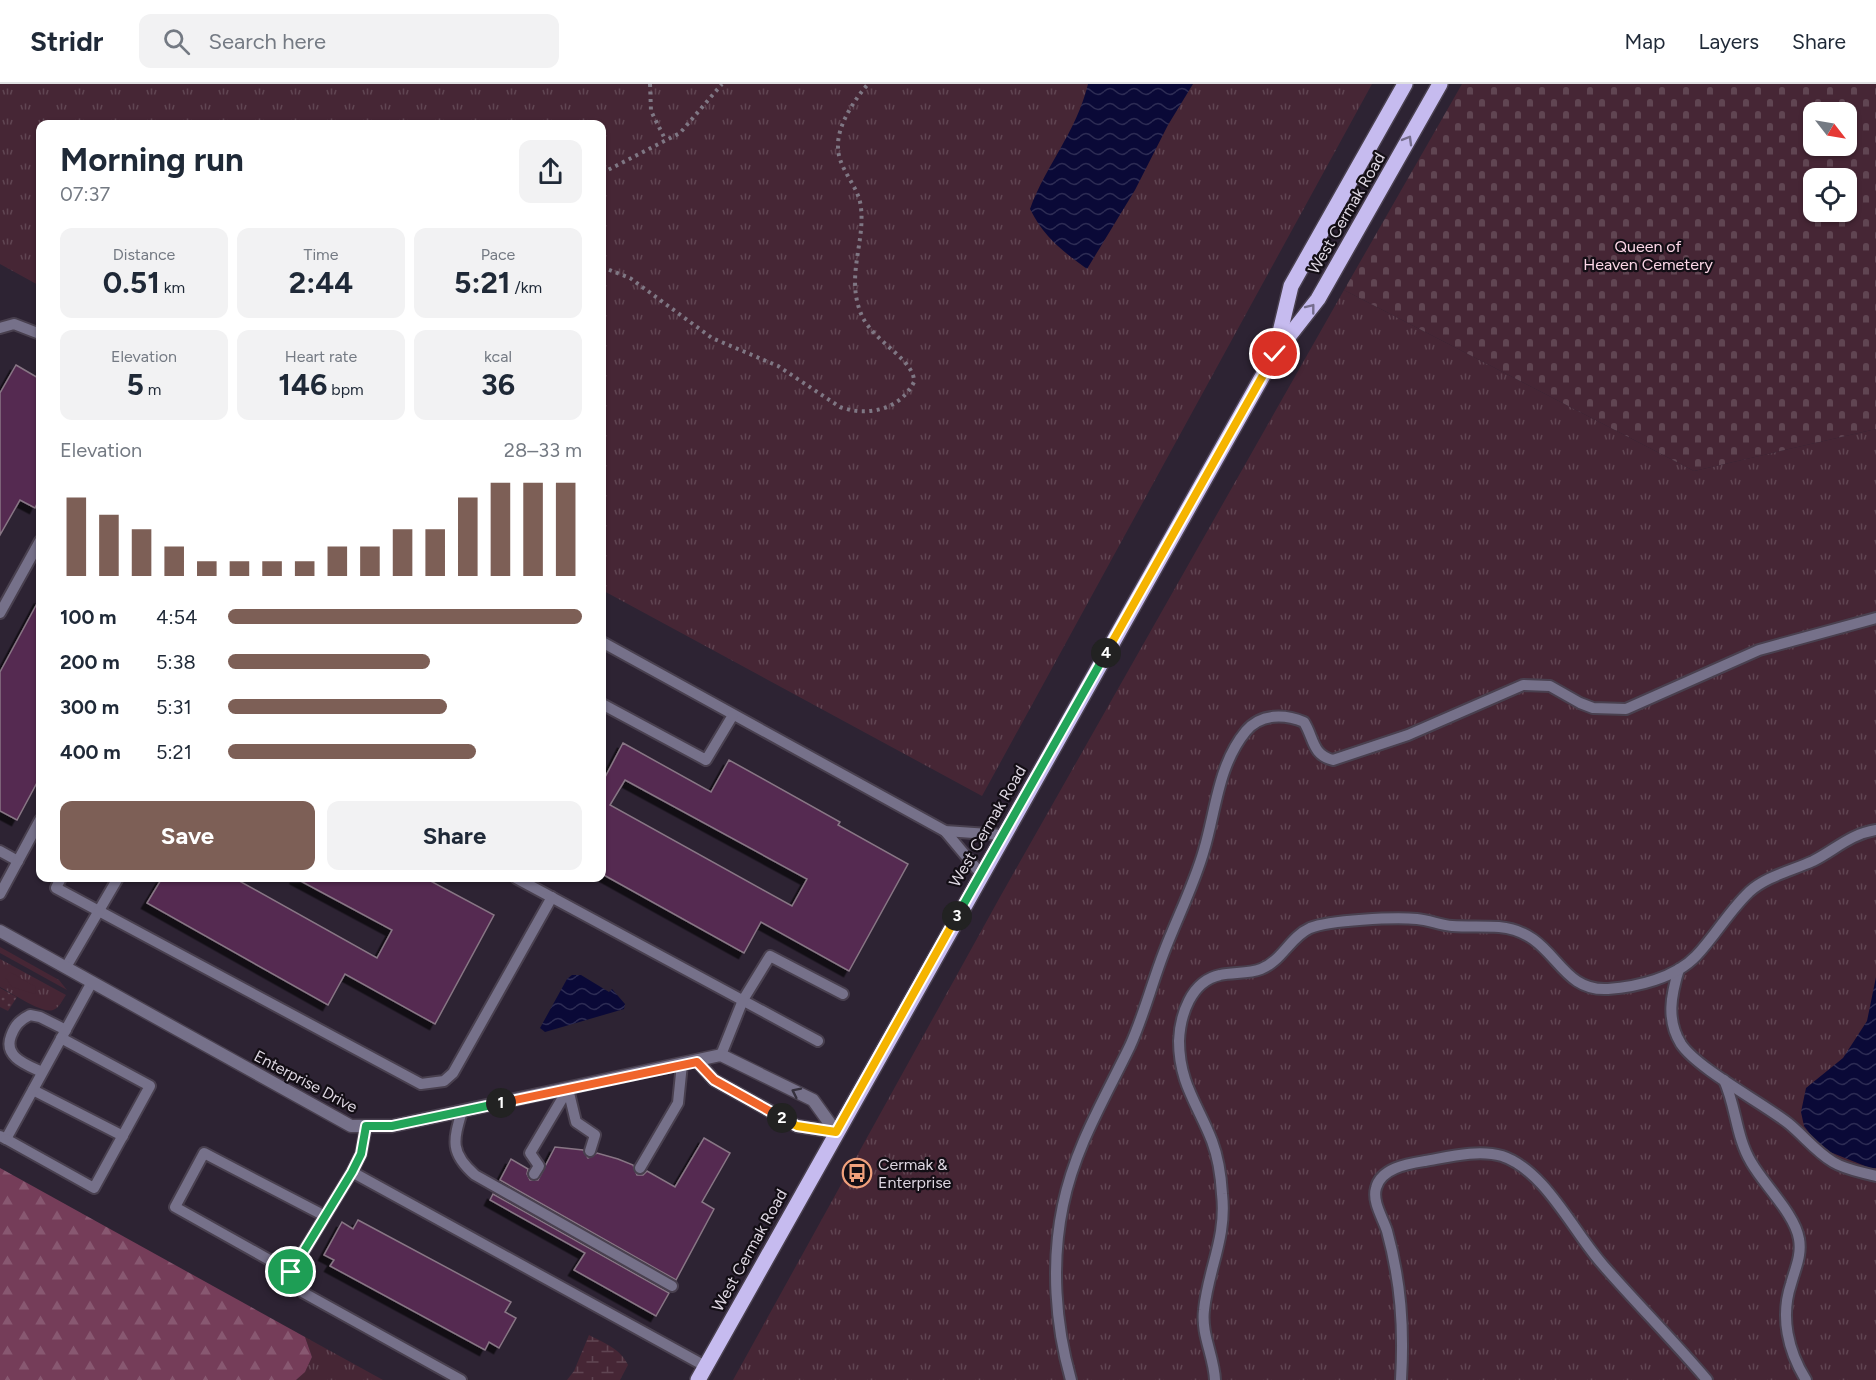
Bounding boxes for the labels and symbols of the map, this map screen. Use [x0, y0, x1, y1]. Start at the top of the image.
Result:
north arrow [1803, 102, 1857, 156]
one-way arrow [1401, 135, 1413, 146]
street label: West Cermak Road [1304, 149, 1389, 277]
park label: Queen of Heaven Cemetery [1583, 237, 1713, 274]
one-way arrow [1303, 304, 1314, 315]
pin [1249, 328, 1300, 379]
pin: 4 [1091, 638, 1121, 668]
street label: West Cermak Road [945, 762, 1030, 890]
pin: 3 [942, 901, 972, 931]
street label: Enterprise Drive [251, 1046, 361, 1117]
one-way arrow [791, 1087, 802, 1099]
pin: 1 [486, 1088, 516, 1118]
pin: 2 [767, 1103, 797, 1133]
place label: Cermak & Enterprise [878, 1155, 952, 1192]
bus stop icon: Cermak & Enterprise [841, 1157, 873, 1189]
street label: West Cermak Road [708, 1186, 791, 1315]
pin [265, 1246, 316, 1297]

